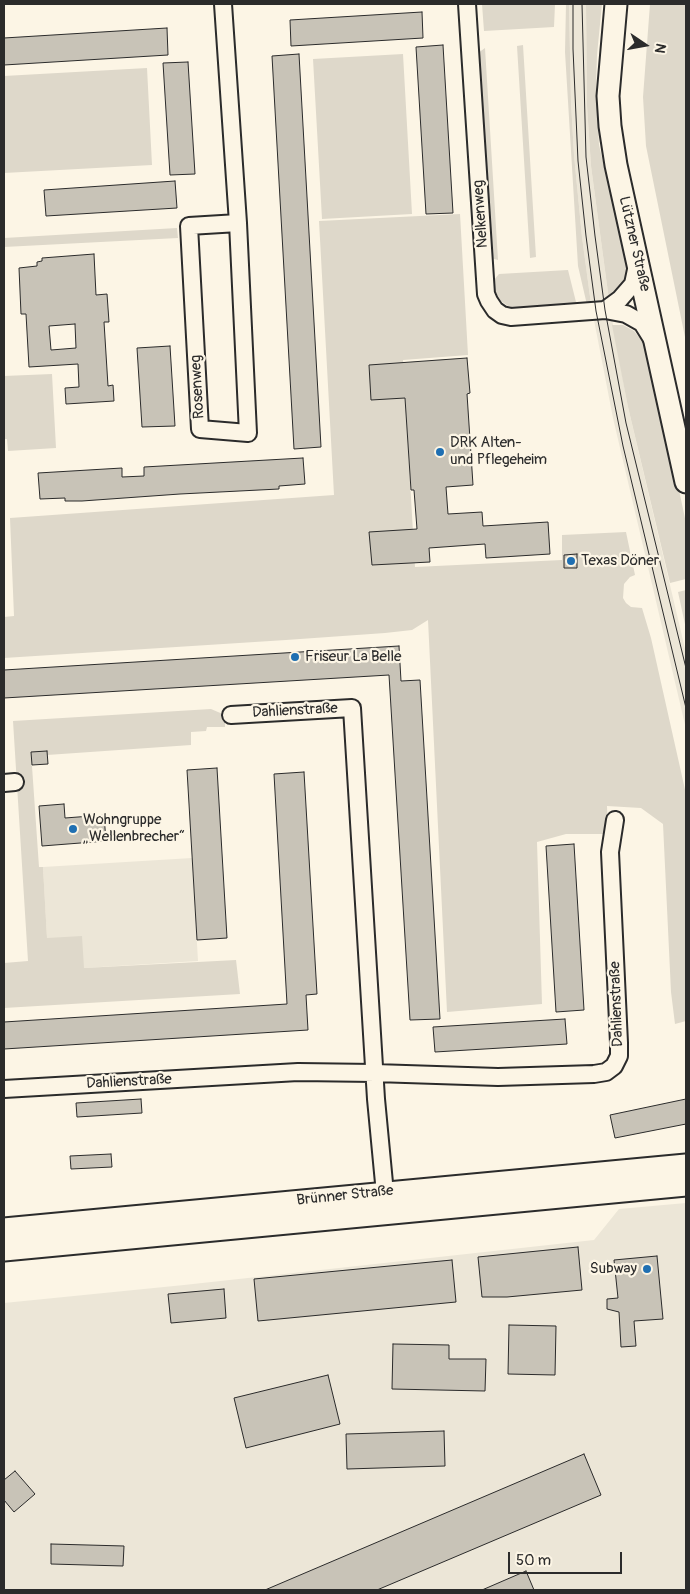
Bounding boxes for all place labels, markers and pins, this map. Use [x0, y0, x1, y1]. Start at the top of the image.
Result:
place label: DRK Alten- und Pflegeheim [450, 434, 547, 469]
marker: DRK Alten- und Pflegeheim [434, 446, 446, 458]
place label: Texas Döner [581, 552, 659, 570]
marker: Texas Döner [565, 555, 577, 567]
place label: Friseur La Belle [305, 648, 401, 666]
marker: Friseur La Belle [289, 651, 301, 663]
place label: Wohngruppe „Wellenbrecher“ [83, 811, 185, 846]
marker: Wohngruppe „Wellenbrecher“ [67, 823, 79, 835]
place label: Subway [590, 1260, 637, 1278]
marker: Subway [641, 1263, 653, 1275]

